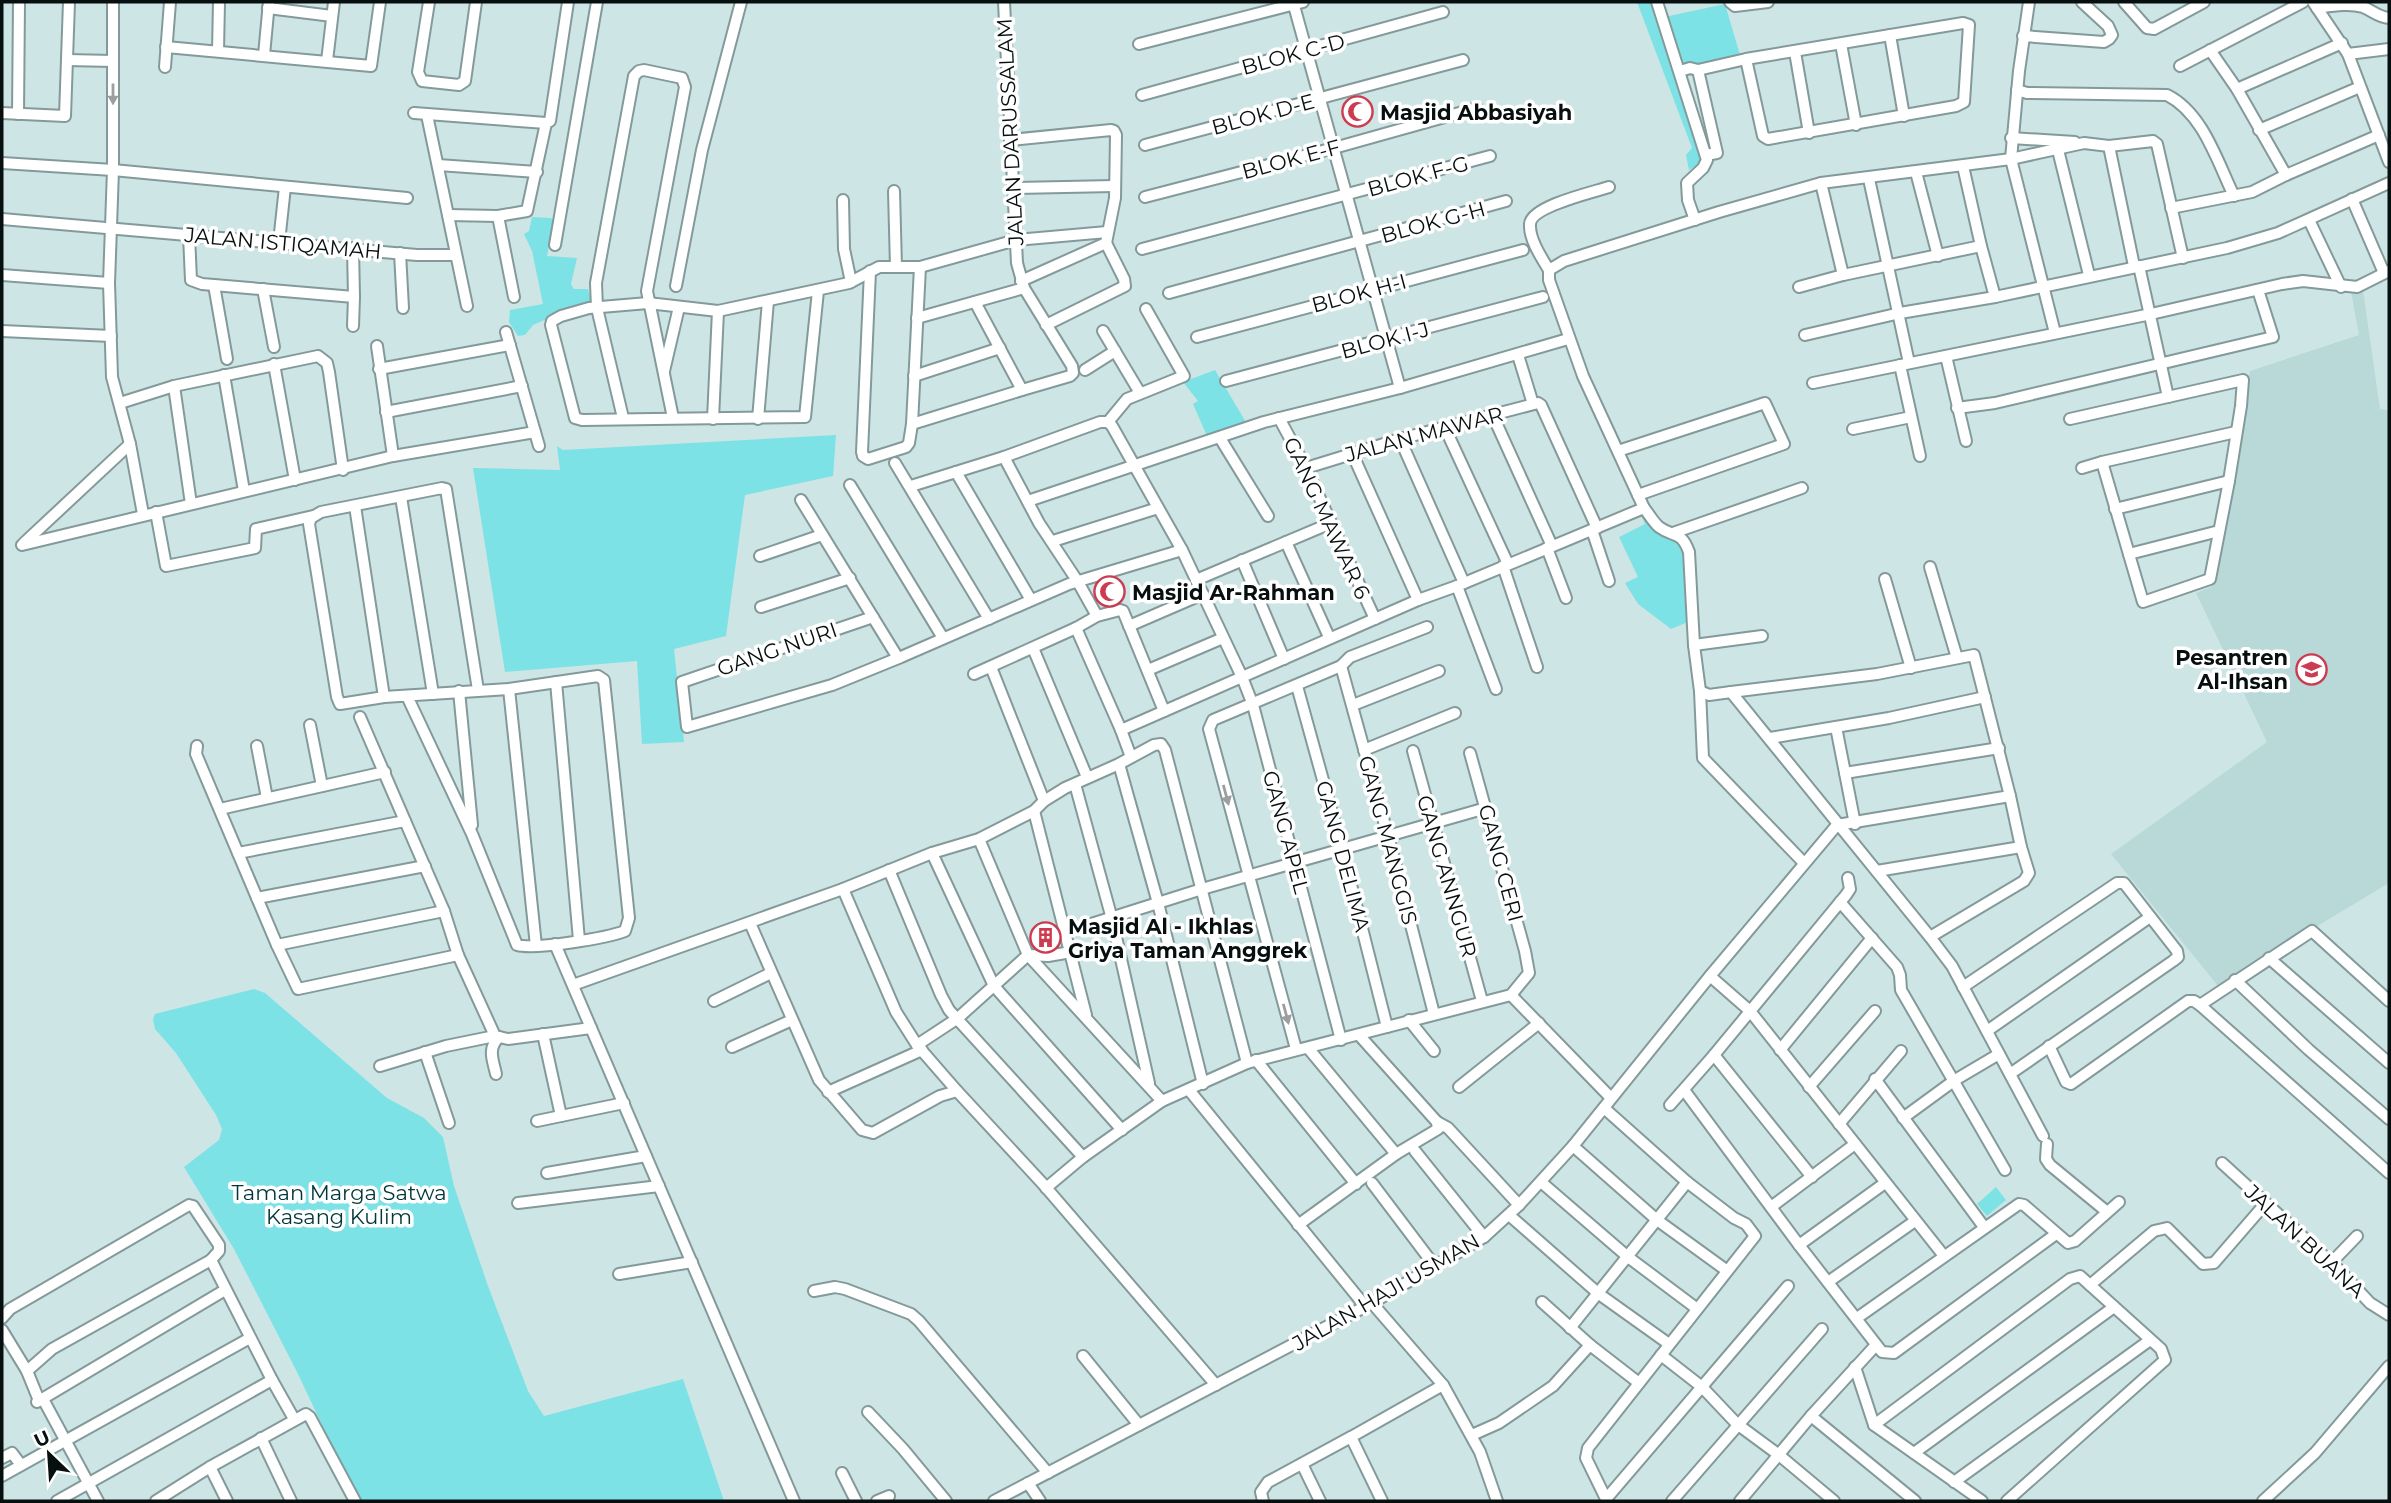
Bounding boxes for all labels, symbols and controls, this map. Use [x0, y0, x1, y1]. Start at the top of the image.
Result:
street label: JALAN DARUSSALAM [992, 18, 1028, 247]
street label: BLOK C-D [1238, 28, 1348, 80]
one-way arrow [107, 84, 119, 106]
street label: BLOK D-E [1209, 88, 1317, 140]
mosque icon: Masjid Abbasiyah [1340, 95, 1374, 129]
place label: Masjid Abbasiyah [1380, 100, 1572, 125]
street label: BLOK E-F [1239, 134, 1343, 184]
street label: BLOK F-G [1365, 151, 1471, 201]
street label: BLOK G-H [1378, 196, 1488, 248]
street label: JALAN ISTIQAMAH [183, 222, 382, 264]
street label: BLOK H-I [1309, 268, 1409, 318]
street label: BLOK I-J [1338, 316, 1432, 364]
street label: JALAN MAWAR [1341, 401, 1506, 467]
street label: GANG MAWAR 6 [1279, 433, 1376, 603]
mosque icon: Masjid Ar-Rahman [1092, 575, 1126, 609]
place label: Masjid Ar-Rahman [1132, 580, 1335, 605]
street label: GANG NURI [714, 617, 840, 681]
place label: Pesantren Al-Ihsan [2175, 645, 2288, 694]
school or university icon: Pesantren Al-Ihsan [2294, 652, 2328, 686]
street label: GANG MANGGIS [1353, 753, 1423, 927]
street label: GANG APEL [1258, 768, 1315, 897]
street label: GANG DELIMA [1311, 778, 1375, 935]
one-way arrow [1221, 784, 1232, 806]
street label: GANG ANNGUR [1412, 792, 1482, 960]
street label: GANG CERI [1473, 802, 1529, 924]
place label: Masjid Al - Ikhlas Griya Taman Anggrek [1068, 914, 1307, 963]
building icon: Masjid Al - Ikhlas Griya Taman Anggrek [1028, 921, 1062, 955]
one-way arrow [1281, 1003, 1292, 1025]
street label: JALAN BUANA [2239, 1178, 2371, 1304]
park label: Taman Marga Satwa Kasang Kulim [231, 1180, 447, 1229]
street label: JALAN HAJI USMAN [1287, 1228, 1484, 1356]
north arrow [14, 1419, 84, 1489]
text: U [30, 1425, 54, 1453]

